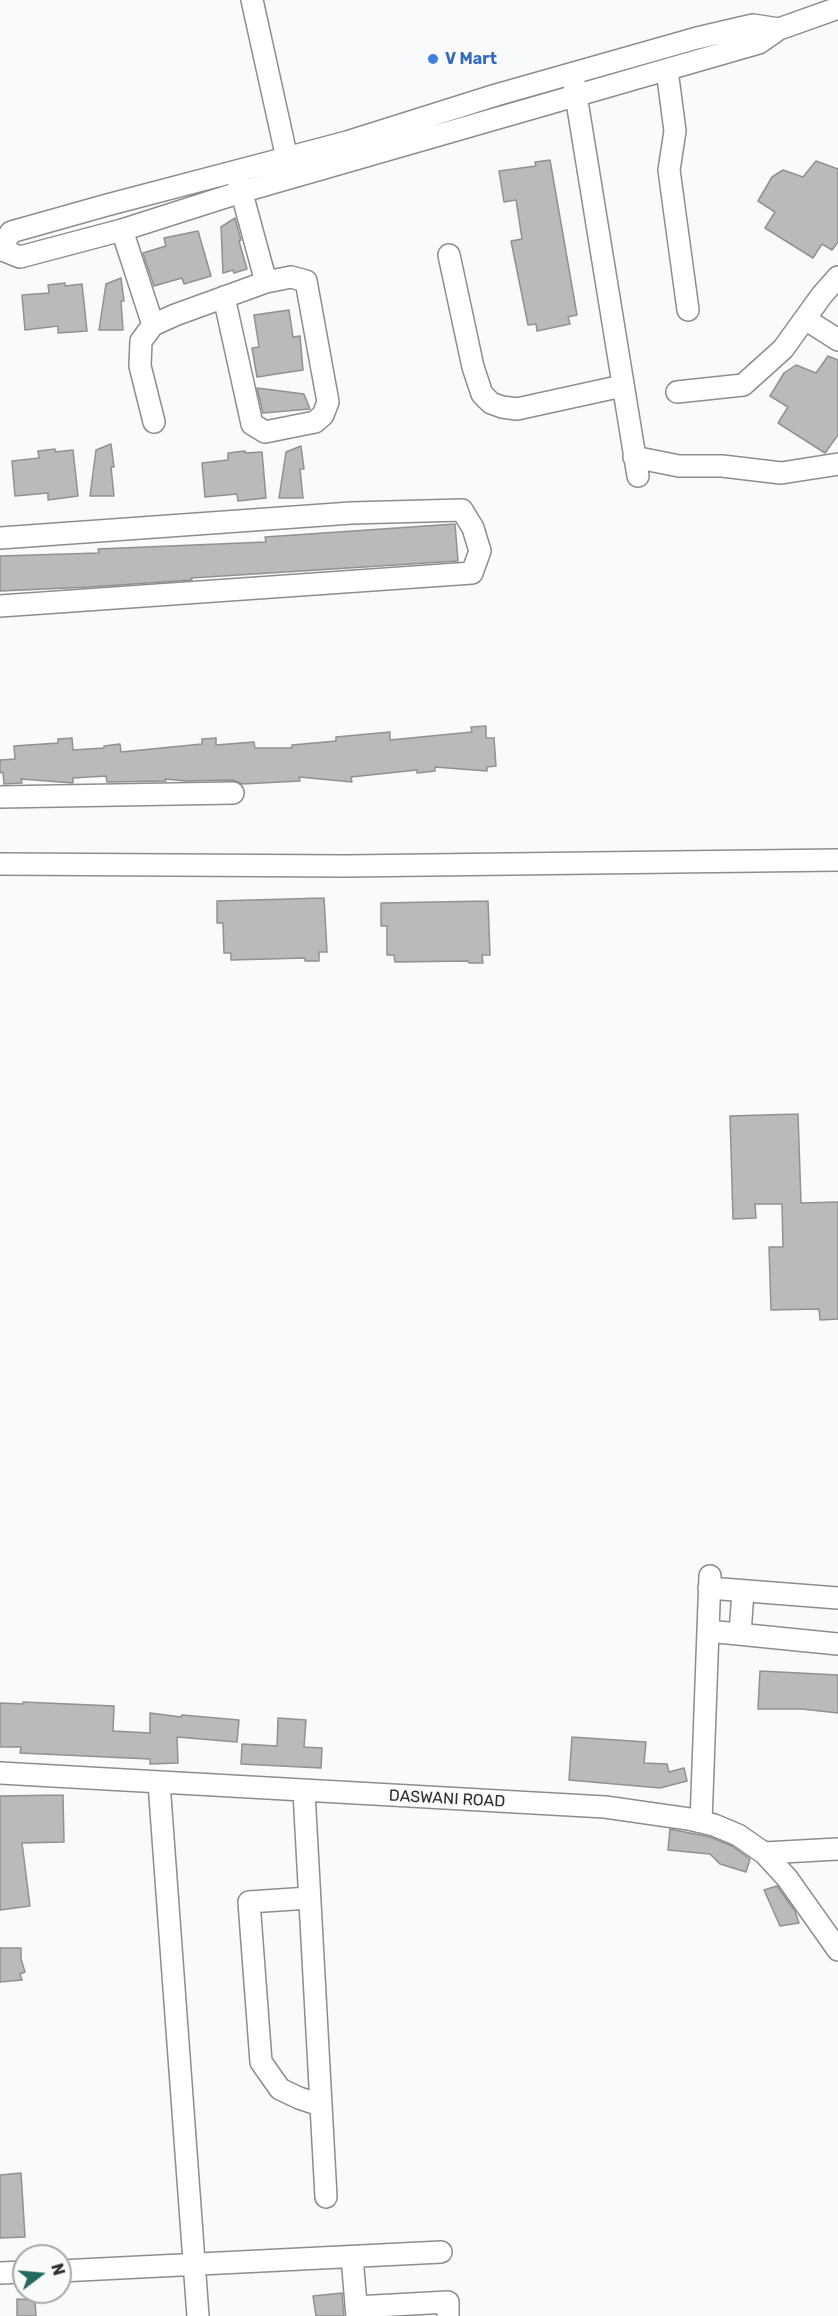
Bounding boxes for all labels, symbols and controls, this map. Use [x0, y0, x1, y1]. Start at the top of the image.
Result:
place label: V Mart [445, 49, 497, 69]
marker: V Mart [426, 52, 440, 66]
street label: DASWANI ROAD [388, 1786, 506, 1812]
north arrow [12, 2244, 72, 2304]
text: N [47, 2261, 69, 2278]

